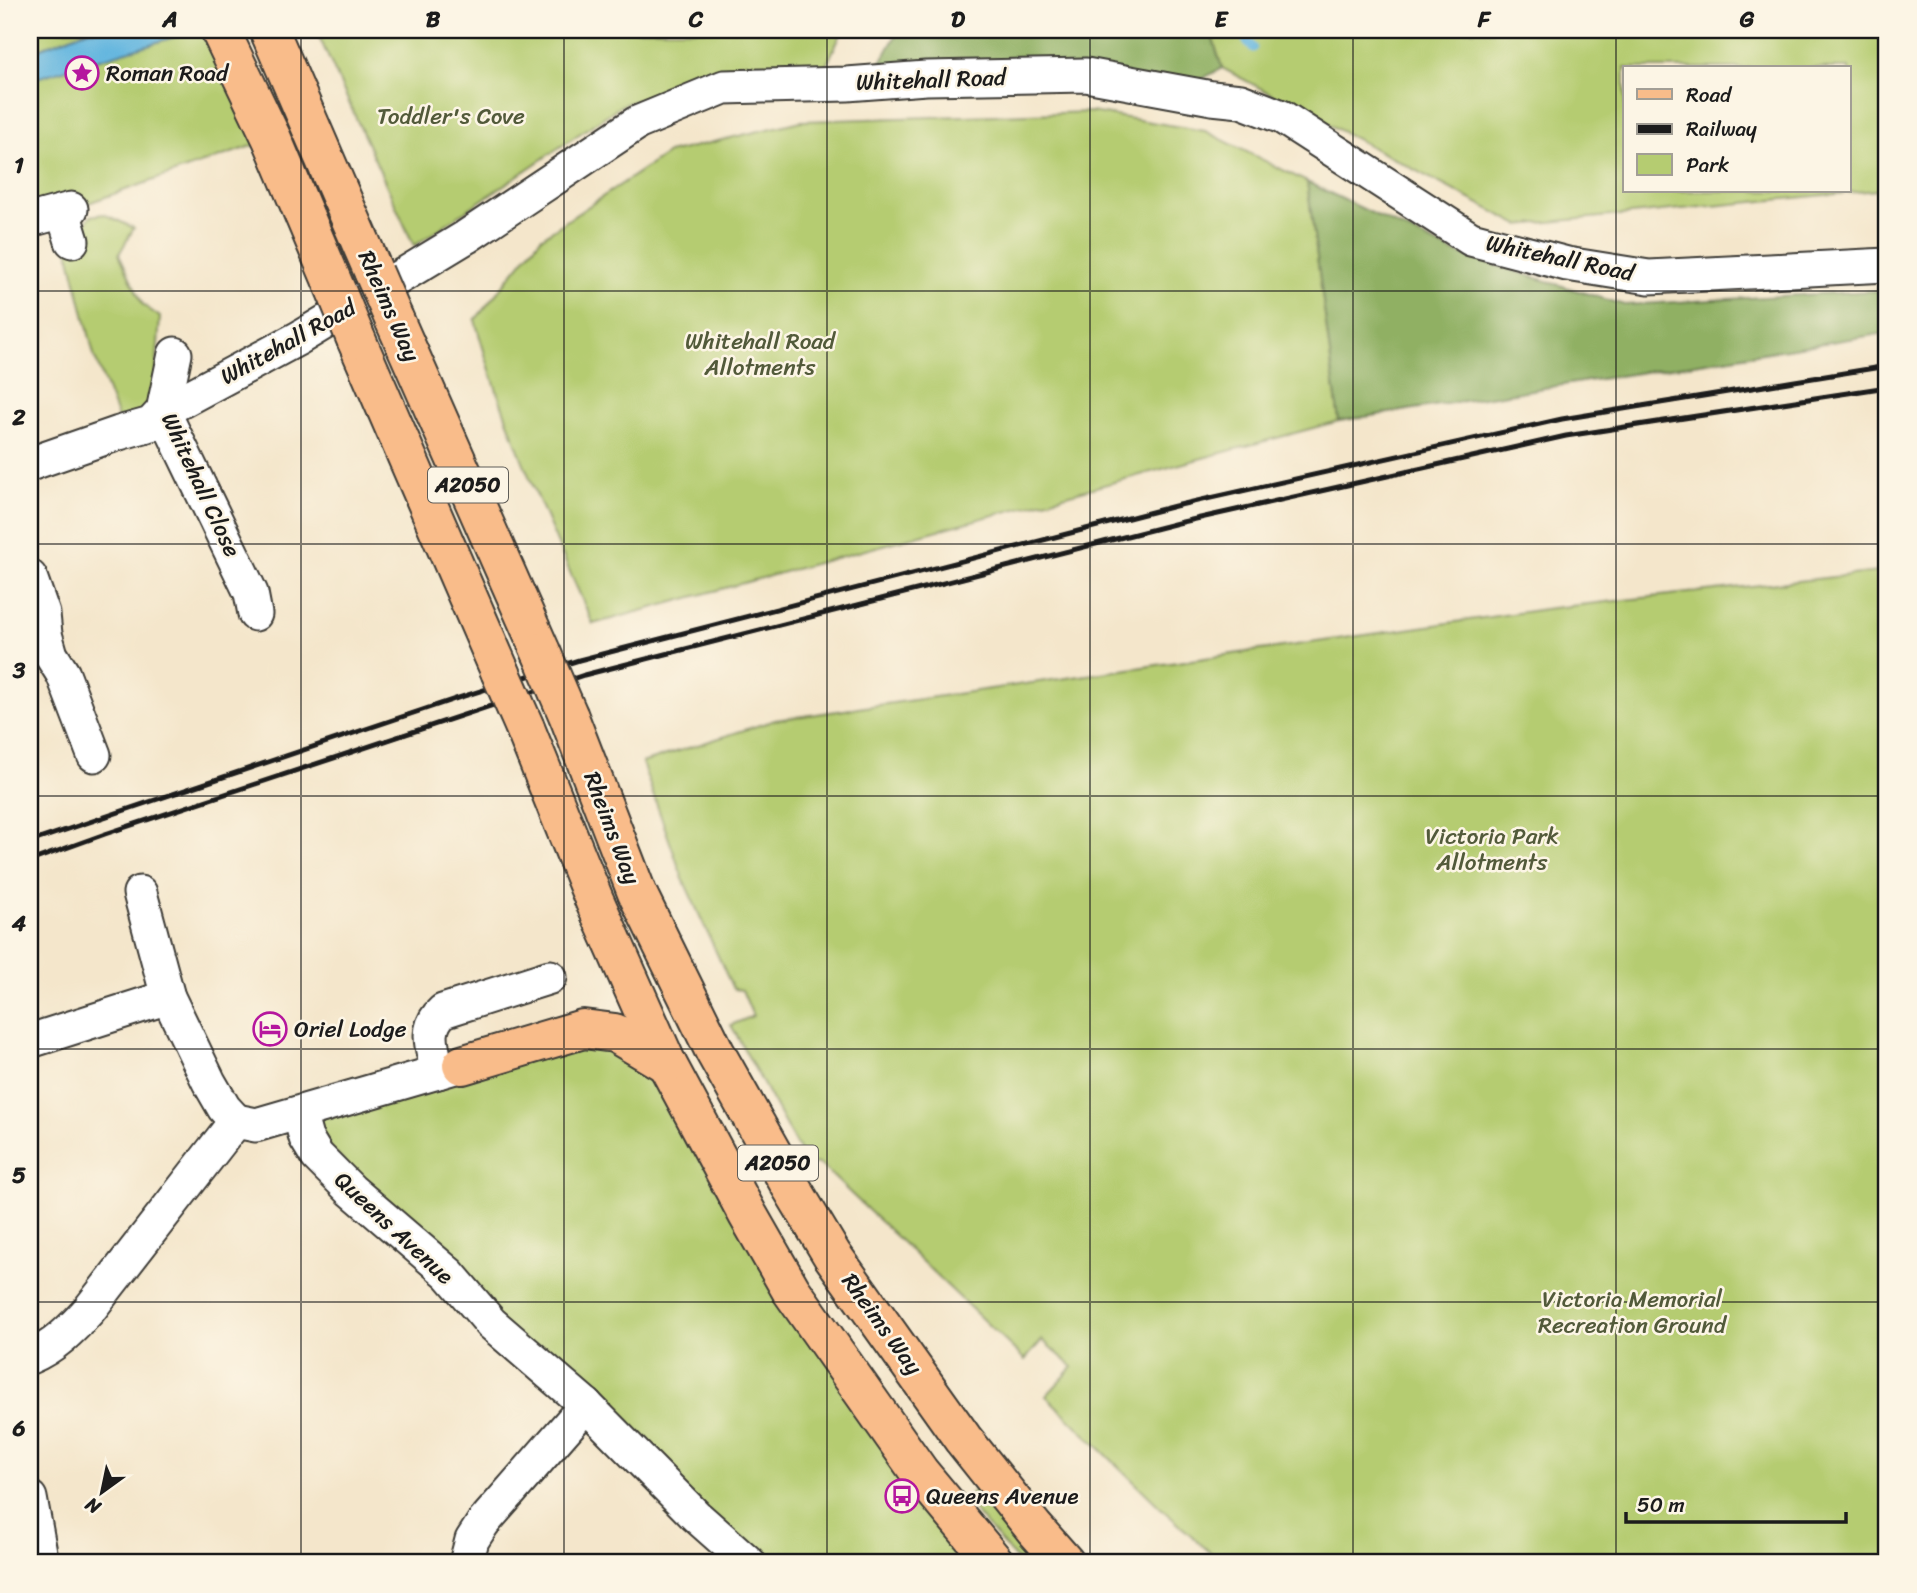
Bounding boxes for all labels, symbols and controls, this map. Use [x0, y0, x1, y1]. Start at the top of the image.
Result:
text: A [161, 0, 178, 40]
text: B [426, 0, 441, 40]
text: C [688, 0, 704, 40]
text: D [951, 0, 966, 40]
text: E [1215, 0, 1230, 40]
text: F [1477, 0, 1492, 40]
text: G [1739, 0, 1755, 40]
place label: Roman Road [106, 53, 230, 94]
place icon: Roman Road [63, 54, 101, 92]
street label: Whitehall Road [855, 57, 1009, 103]
legend [1623, 66, 1850, 192]
text: Road [1686, 76, 1733, 114]
park label: Toddler's Cove [377, 96, 525, 137]
text: Railway [1686, 110, 1757, 148]
text: 1 [14, 145, 24, 186]
text: Park [1686, 146, 1729, 184]
street label: Whitehall Road [1482, 222, 1639, 294]
street label: Rheims Way [346, 244, 432, 369]
street label: Whitehall Road [212, 287, 365, 396]
park label: Whitehall Road Allotments [685, 321, 837, 388]
text: 2 [11, 397, 26, 438]
street label: Whitehall Close [150, 406, 253, 564]
road number: A2050 [428, 468, 508, 503]
text: 3 [12, 650, 26, 691]
street label: Rheims Way [572, 765, 652, 891]
park label: Victoria Park Allotments [1425, 816, 1559, 883]
text: 4 [11, 903, 27, 944]
place label: Oriel Lodge [294, 1009, 407, 1050]
hotel icon: Oriel Lodge [251, 1010, 289, 1048]
road number: A2050 [738, 1146, 818, 1180]
text: 5 [12, 1155, 26, 1196]
street label: Queens Avenue [324, 1161, 464, 1295]
street label: Rheims Way [831, 1264, 933, 1384]
park label: Victoria Memorial Recreation Ground [1538, 1279, 1728, 1346]
text: 6 [11, 1408, 26, 1449]
north arrow [66, 1456, 136, 1526]
place label: Queens Avenue [926, 1476, 1079, 1517]
bus stop icon: Queens Avenue [883, 1477, 921, 1515]
scale bar [1626, 1481, 1847, 1525]
text: 50 m [1637, 1486, 1685, 1524]
text: N [78, 1488, 108, 1524]

